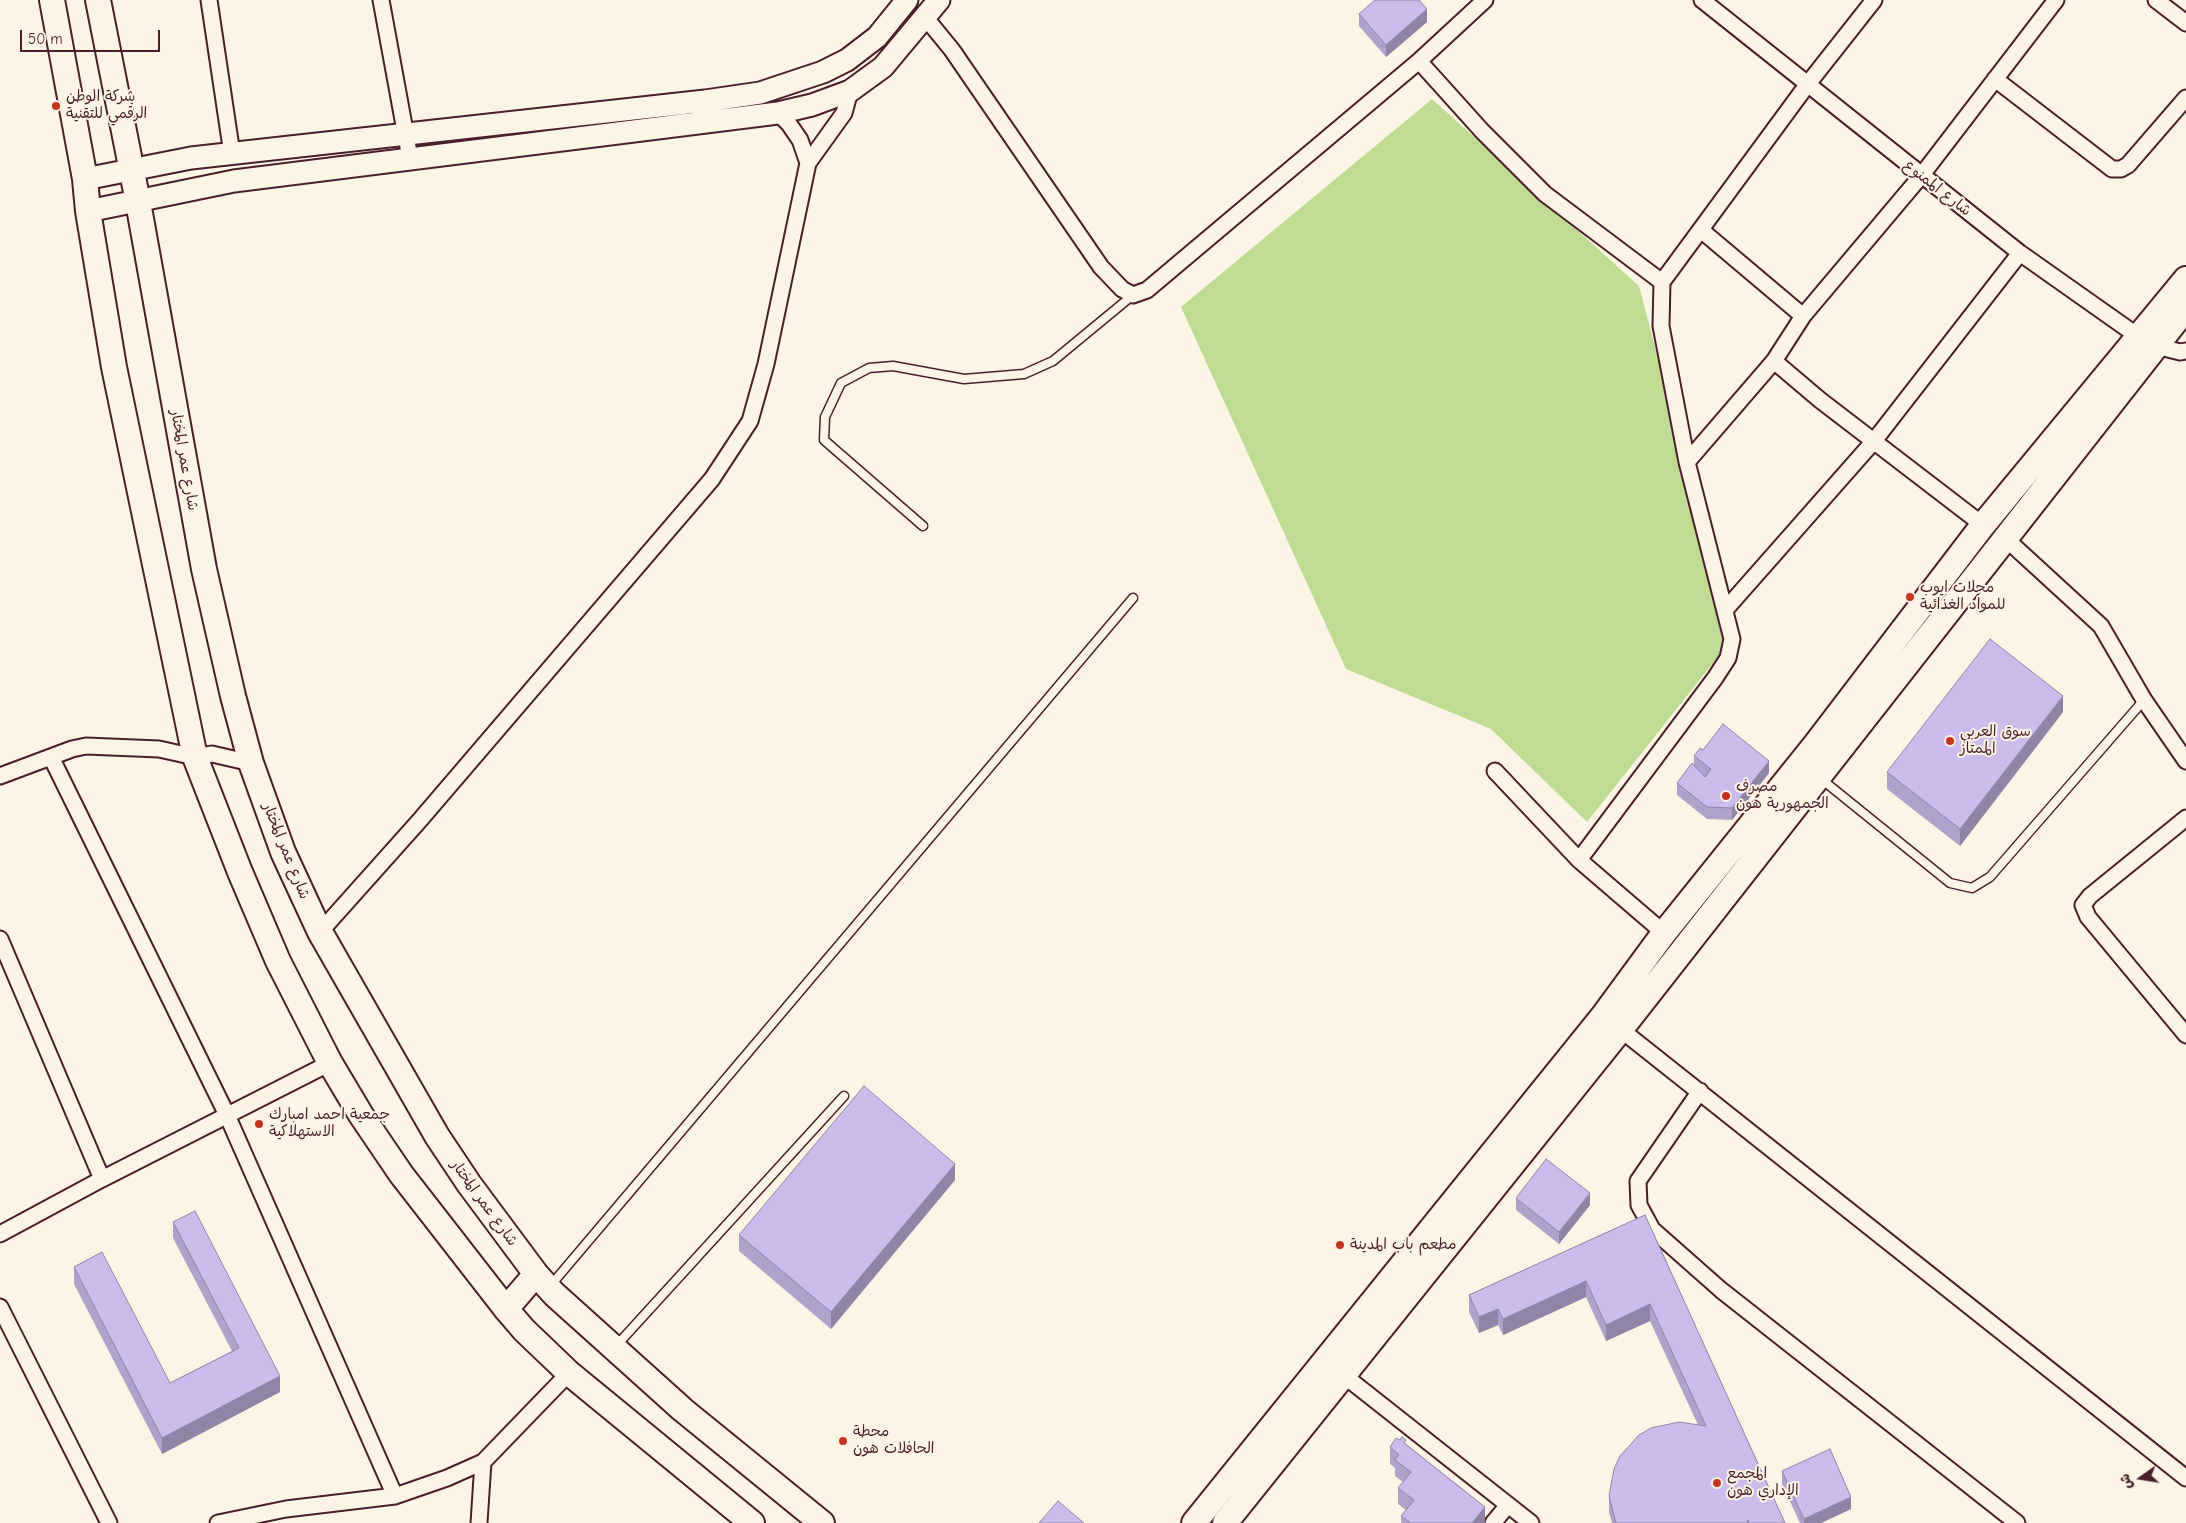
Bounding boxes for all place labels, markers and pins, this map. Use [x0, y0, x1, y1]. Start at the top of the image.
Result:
place label: شركة الوطن الرقمي للتقنية [66, 88, 147, 123]
marker: شركة الوطن الرقمي للتقنية [50, 100, 62, 112]
place label: محلات ايوب للمواد الغذائية [1920, 579, 2005, 614]
marker: محلات ايوب للمواد الغذائية [1904, 591, 1916, 603]
place label: سوق العربي الممتاز [1960, 723, 2031, 758]
marker: سوق العربي الممتاز [1944, 735, 1956, 747]
place label: مصرف الجمهورية هون [1736, 778, 1829, 813]
marker: مصرف الجمهورية هون [1720, 790, 1732, 802]
place label: جمعية احمد امبارك الاستهلاكية [269, 1106, 390, 1141]
marker: جمعية احمد امبارك الاستهلاكية [253, 1118, 265, 1130]
place label: مطعم باب المدينة [1350, 1236, 1457, 1254]
marker: مطعم باب المدينة [1334, 1239, 1346, 1251]
place label: محطة الحافلات هون [853, 1423, 935, 1458]
marker: محطة الحافلات هون [837, 1435, 849, 1447]
place label: المجمع الإداري هون [1727, 1465, 1799, 1500]
marker: المجمع الإداري هون [1711, 1477, 1723, 1489]

